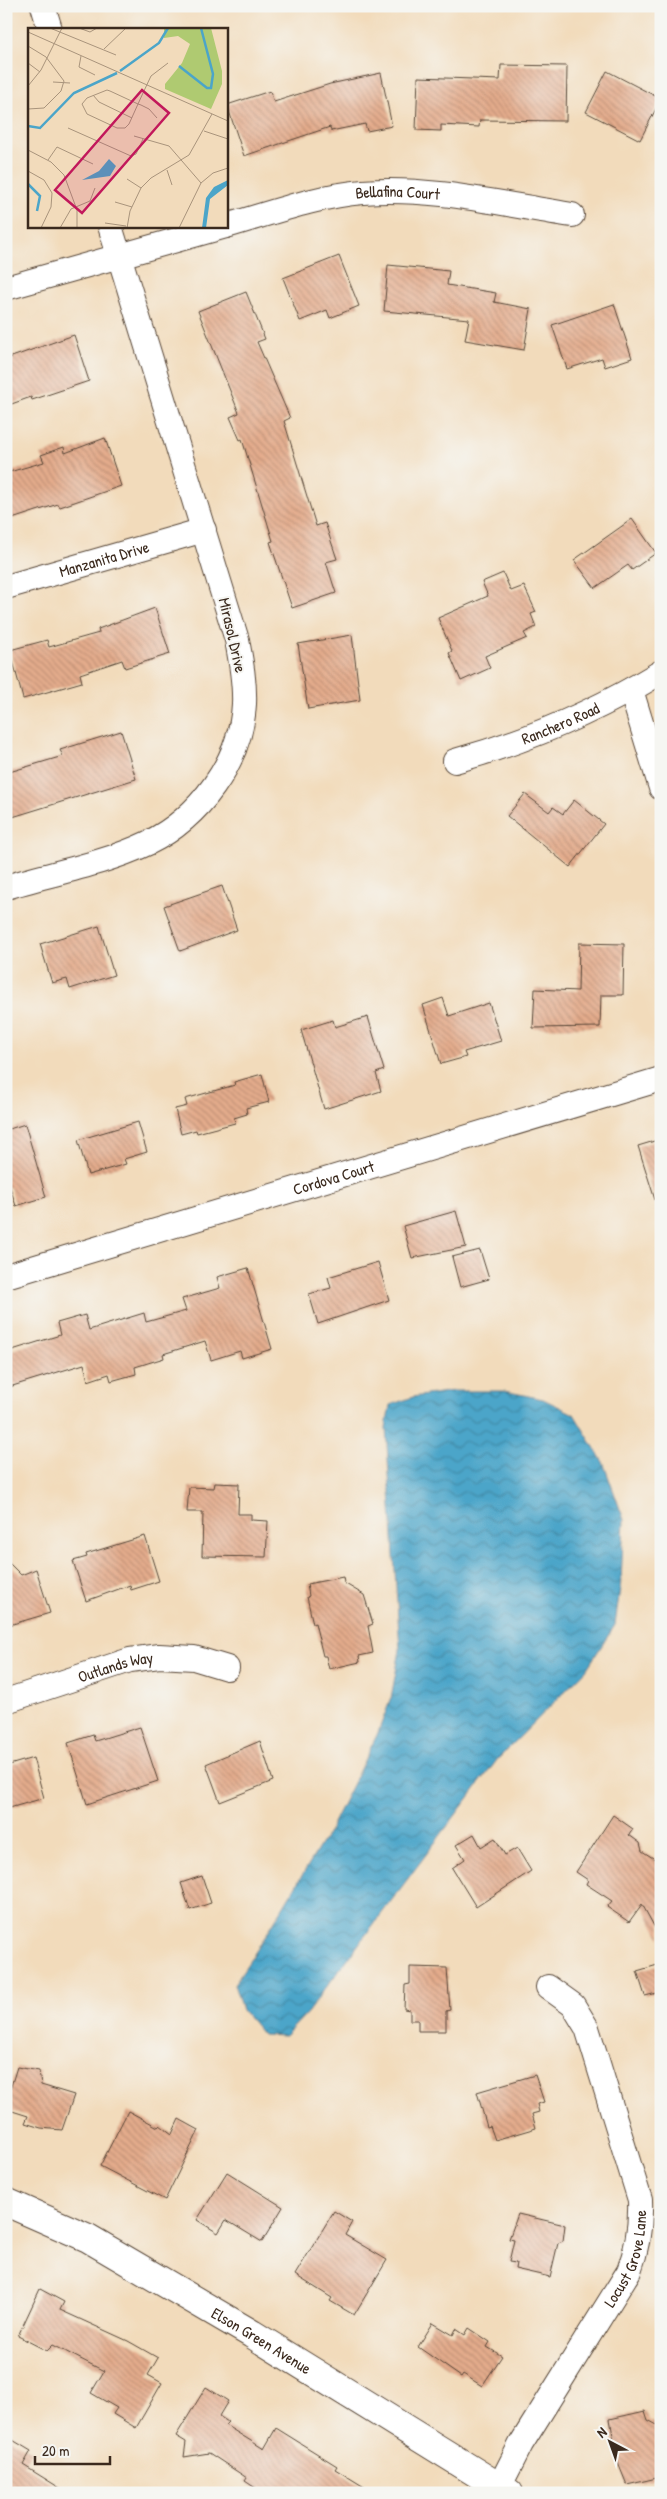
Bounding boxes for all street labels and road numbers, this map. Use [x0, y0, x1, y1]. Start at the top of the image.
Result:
street label: Bellafina Court [354, 180, 441, 205]
street label: Manzanita Drive [56, 535, 152, 582]
street label: Mirasol Drive [214, 595, 252, 675]
street label: Ranchero Road [518, 697, 603, 750]
street label: Cordova Court [290, 1155, 377, 1200]
street label: Outlands Way [75, 1646, 155, 1688]
street label: Locust Grove Lane [598, 2209, 651, 2311]
street label: Elson Green Avenue [208, 2302, 316, 2379]

